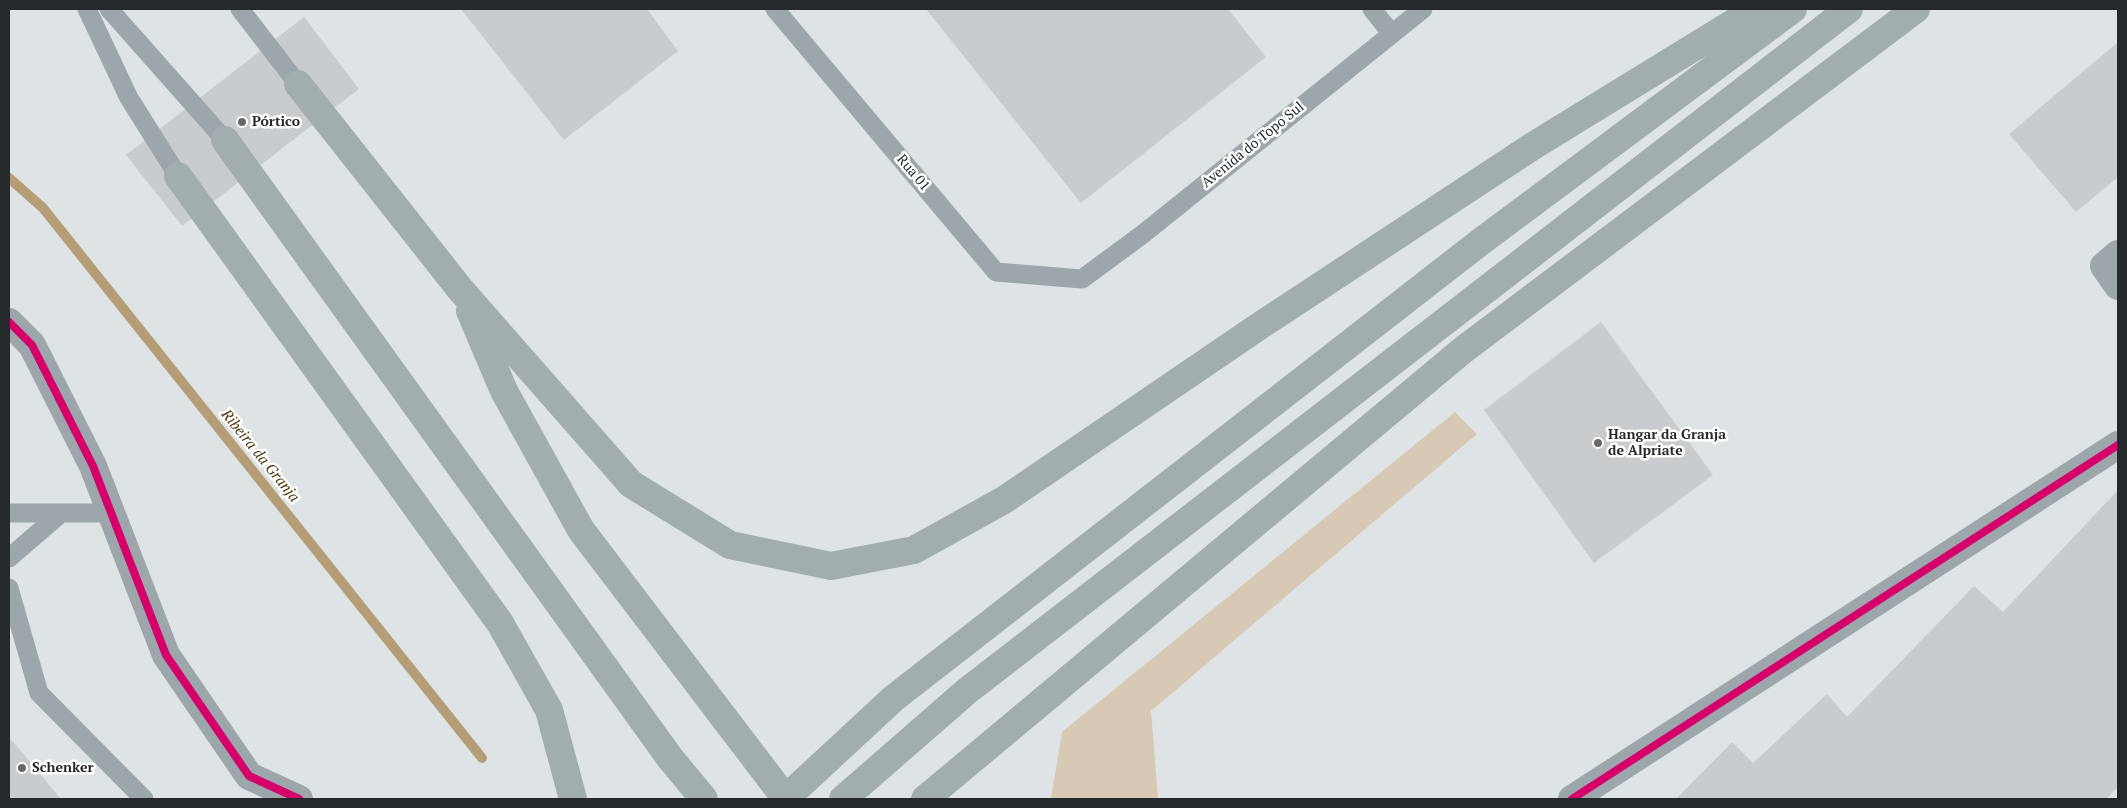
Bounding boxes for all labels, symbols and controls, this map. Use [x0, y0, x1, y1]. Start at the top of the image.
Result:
street label: Avenida do Topo Sul [1199, 99, 1307, 191]
place label: Pórtico [252, 114, 300, 130]
marker: Pórtico [236, 116, 248, 128]
street label: Rua 01 [893, 151, 933, 195]
water label: Ribeira da Granja [217, 406, 303, 506]
place label: Hangar da Granja de Alpriate [1608, 427, 1726, 460]
marker: Hangar da Granja de Alpriate [1592, 437, 1604, 449]
place label: Schenker [32, 760, 94, 776]
marker: Schenker [16, 762, 28, 774]

